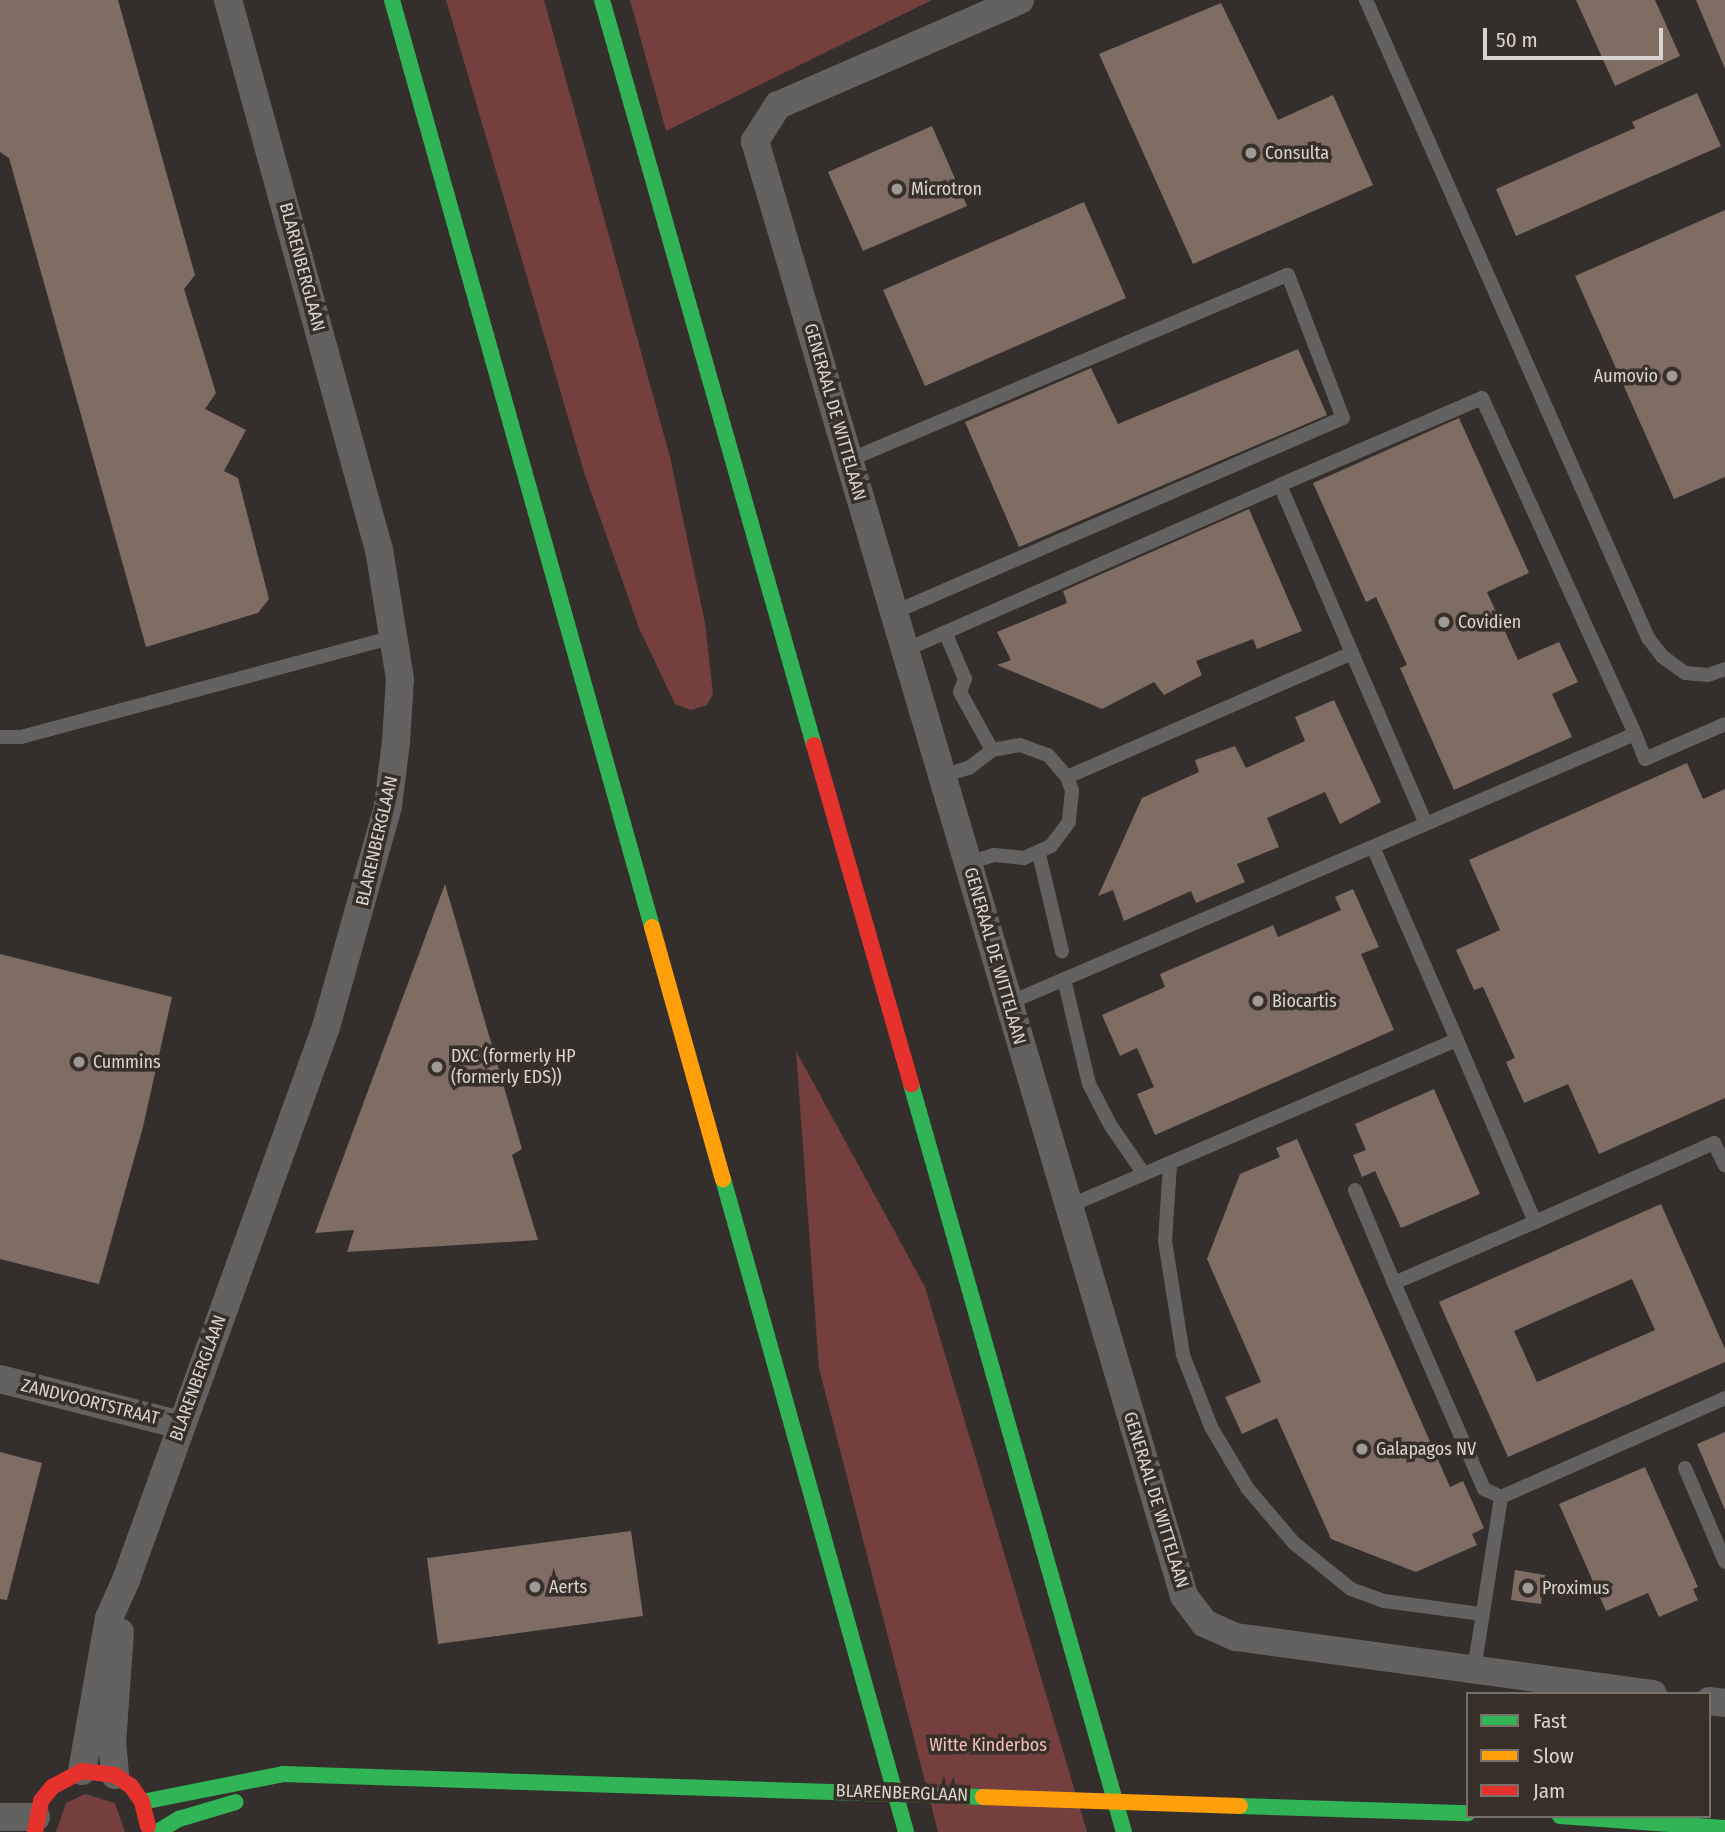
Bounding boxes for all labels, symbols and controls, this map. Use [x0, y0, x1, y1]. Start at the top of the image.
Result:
scale bar [1487, 14, 1667, 58]
text: 50 m [1496, 27, 1538, 53]
place label: Consulta [1265, 142, 1329, 164]
marker: Consulta [1243, 145, 1259, 161]
place label: Microtron [911, 178, 982, 200]
marker: Microtron [889, 181, 905, 197]
street label: BLARENBERGLAAN [274, 200, 330, 334]
street label: GENERAAL DE WITTELAAN [799, 321, 871, 503]
place label: Aumovio [1594, 365, 1658, 387]
marker: Aumovio [1664, 368, 1680, 384]
place label: Covidien [1458, 611, 1521, 633]
marker: Covidien [1436, 614, 1452, 630]
street label: BLARENBERGLAAN [352, 774, 402, 908]
street label: GENERAAL DE WITTELAAN [959, 865, 1031, 1047]
place label: Biocartis [1272, 990, 1337, 1012]
marker: Biocartis [1250, 993, 1266, 1009]
place label: DXC (formerly HP (formerly EDS)) [451, 1046, 576, 1088]
place label: Cummins [93, 1051, 161, 1073]
marker: Cummins [71, 1054, 87, 1070]
marker: DXC (formerly HP (formerly EDS)) [429, 1059, 445, 1075]
street label: BLARENBERGLAAN [165, 1312, 231, 1444]
street label: ZANDVOORTSTRAAT [19, 1374, 161, 1430]
street label: GENERAAL DE WITTELAAN [1119, 1409, 1193, 1591]
place label: Galapagos NV [1376, 1438, 1476, 1460]
marker: Galapagos NV [1354, 1441, 1370, 1457]
place label: Aerts [549, 1576, 587, 1598]
place label: Proximus [1542, 1577, 1609, 1599]
marker: Aerts [527, 1579, 543, 1595]
marker: Proximus [1520, 1580, 1536, 1596]
legend [1466, 1692, 1711, 1818]
text: Fast [1533, 1708, 1567, 1734]
park label: Witte Kinderbos [929, 1734, 1047, 1756]
text: Slow [1533, 1743, 1574, 1769]
text: Jam [1533, 1778, 1565, 1804]
street label: BLARENBERGLAAN [835, 1780, 969, 1806]

